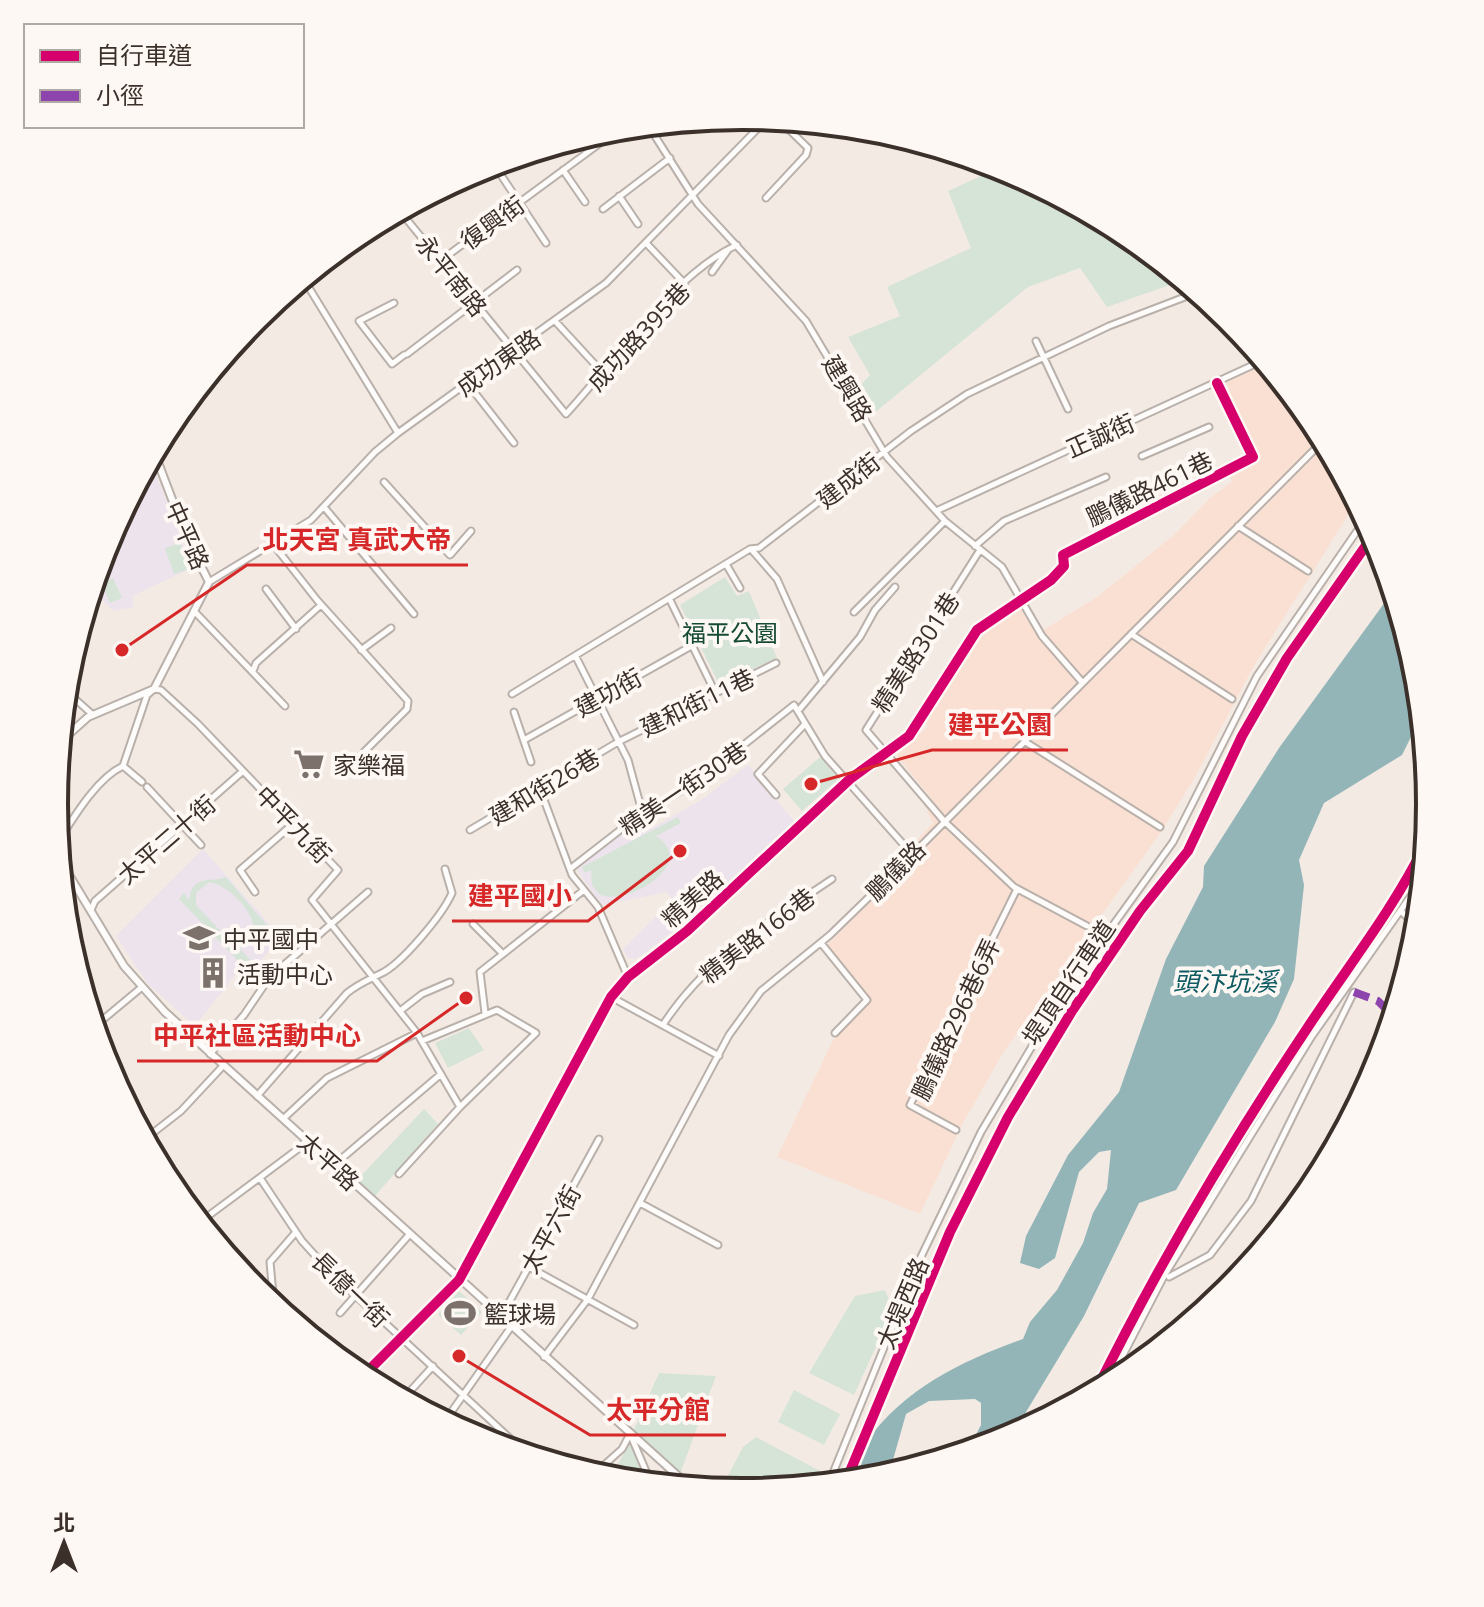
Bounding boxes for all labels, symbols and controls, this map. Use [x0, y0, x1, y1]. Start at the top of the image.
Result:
legend [24, 24, 304, 128]
text: 自行車道 [96, 38, 192, 71]
text: 小徑 [96, 78, 144, 111]
street label: 復興街 [453, 187, 531, 257]
street label: 永平南路 [409, 227, 495, 323]
street label: 成功路395巷 [579, 275, 697, 397]
street label: 成功東路 [449, 321, 547, 403]
street label: 建興路 [815, 349, 881, 427]
street label: 正誠街 [1060, 405, 1140, 465]
street label: 鵬儀路461巷 [1080, 443, 1218, 533]
street label: 建成街 [809, 445, 887, 515]
street label: 中平路 [158, 495, 218, 575]
callout: 北天宮 真武大帝 [247, 515, 468, 565]
text: 北天宮 真武大帝 [263, 521, 451, 557]
street label: 精美路301巷 [864, 585, 966, 719]
park label: 福平公園 [682, 616, 778, 649]
street label: 建功街 [569, 660, 647, 724]
street label: 建和街11巷 [634, 660, 760, 744]
callout: 建平公園 [932, 700, 1068, 750]
text: 建平公園 [948, 706, 1052, 742]
street label: 精美一街30巷 [613, 733, 753, 843]
street label: 建和街26巷 [483, 740, 605, 832]
supermarket icon: 家樂福 [292, 747, 326, 781]
place label: 家樂福 [333, 748, 405, 781]
street label: 中平九街 [249, 778, 339, 870]
street label: 太平二十街 [110, 787, 222, 891]
street label: 鵬儀路 [858, 833, 932, 907]
street label: 精美路 [654, 862, 730, 934]
callout: 建平國小 [452, 871, 588, 921]
text: 建平國小 [468, 877, 572, 913]
street label: 精美路166巷 [693, 880, 821, 990]
street label: 堤頂自行車道 [1014, 913, 1122, 1051]
school or university icon: 中平國中 [182, 921, 216, 955]
place label: 中平國中 [223, 922, 319, 955]
street label: 鵬儀路296巷6弄 [903, 933, 1007, 1105]
building icon: 活動中心 [196, 956, 230, 990]
place label: 活動中心 [237, 957, 333, 990]
water label: 頭汴坑溪 [1173, 963, 1281, 999]
callout: 中平社區活動中心 [137, 1011, 377, 1061]
text: 中平社區活動中心 [153, 1017, 361, 1053]
street label: 太平路 [291, 1125, 367, 1197]
street label: 太平六街 [512, 1179, 588, 1279]
street label: 長億一街 [305, 1244, 397, 1334]
street label: 太堤西路 [868, 1252, 936, 1354]
sports icon: 籃球場 [443, 1296, 477, 1330]
place label: 籃球場 [484, 1297, 556, 1330]
callout: 太平分館 [590, 1385, 726, 1435]
text: 太平分館 [606, 1391, 710, 1427]
north arrow [24, 1503, 104, 1583]
text: 北 [53, 1507, 75, 1537]

